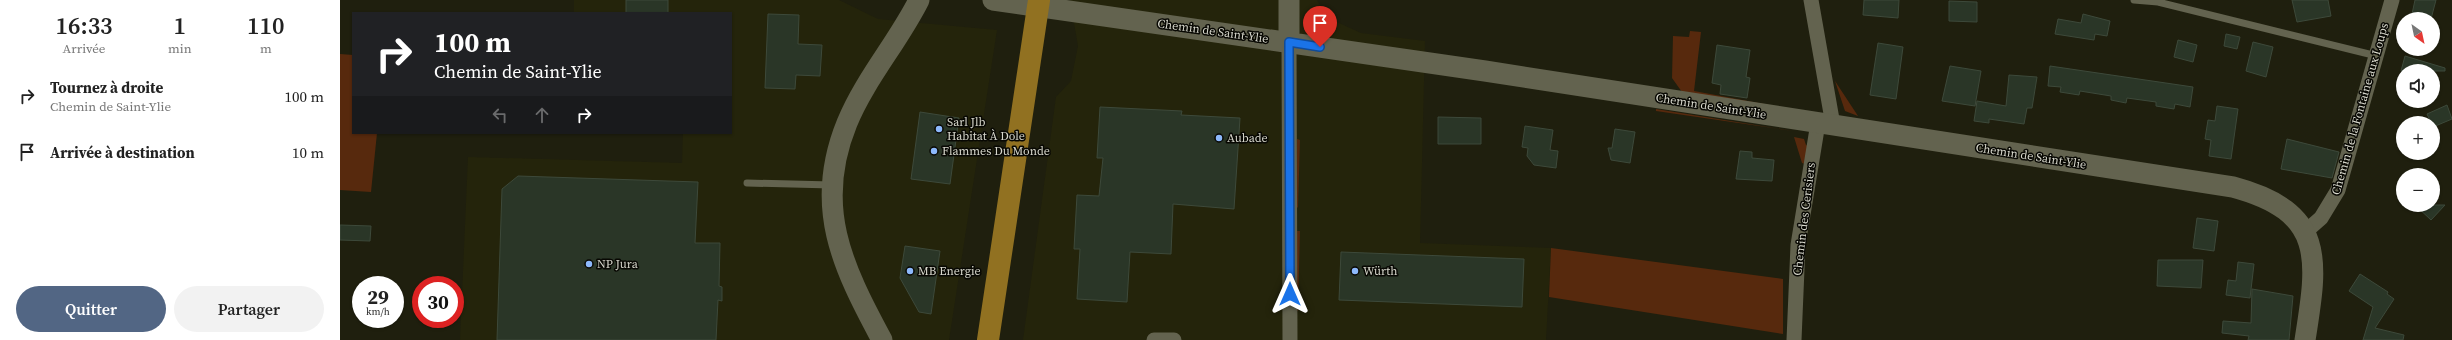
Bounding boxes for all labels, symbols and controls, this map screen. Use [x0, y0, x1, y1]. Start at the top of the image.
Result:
pin [1303, 6, 1337, 47]
text: 16:33 [55, 9, 113, 42]
text: 1 [174, 9, 186, 42]
text: 110 [247, 9, 285, 42]
icon: arrive [1309, 12, 1331, 34]
north arrow [2396, 12, 2440, 56]
map controls [2396, 12, 2440, 212]
street label: Chemin de Saint-Ylie [1157, 15, 1269, 47]
street label: Chemin de la Fontaine aux Loups [2328, 21, 2392, 197]
text: 100 m [434, 23, 511, 61]
icon: right [368, 28, 420, 80]
text: Arrivée [63, 40, 105, 57]
text: min [168, 40, 192, 57]
text: m [260, 40, 272, 57]
text: Chemin de Saint-Ylie [434, 59, 602, 84]
button: sound [2396, 64, 2440, 108]
text: Tournez à droite [50, 77, 163, 98]
icon: right [16, 85, 38, 107]
text: 100 m [284, 86, 324, 107]
street label: Chemin de Saint-Ylie [1655, 89, 1767, 123]
text: Chemin de Saint-Ylie [50, 98, 171, 115]
icon: left [489, 104, 511, 126]
icon: ahead [531, 104, 553, 126]
icon: right [573, 104, 595, 126]
place label: Sarl Jlb Habitat À Dole [947, 114, 1025, 144]
button: + [2396, 116, 2440, 160]
marker: Sarl Jlb Habitat À Dole [934, 124, 944, 134]
place label: Aubade [1227, 130, 1268, 146]
marker: Aubade [1214, 133, 1224, 143]
street label: Chemin de Saint-Ylie [1975, 139, 2087, 173]
icon: arrive [16, 141, 38, 163]
text: Arrivée à destination [50, 142, 195, 163]
text: 10 m [292, 142, 324, 163]
place label: Flammes Du Monde [942, 143, 1050, 159]
marker: Flammes Du Monde [929, 146, 939, 156]
street label: Chemin des Cerisiers [1789, 162, 1819, 276]
button: − [2396, 168, 2440, 212]
place label: NP Jura [597, 256, 639, 272]
marker: NP Jura [584, 259, 594, 269]
place label: MB Energie [918, 263, 981, 279]
place label: Würth [1363, 263, 1397, 279]
marker: MB Energie [905, 266, 915, 276]
marker: Würth [1350, 266, 1360, 276]
position arrow [1269, 273, 1311, 315]
speed limit sign: 30 [412, 276, 464, 328]
text: 29 [367, 283, 389, 311]
button: Quitter [16, 286, 166, 332]
button: Partager [174, 286, 324, 332]
text: km/h [366, 305, 390, 318]

